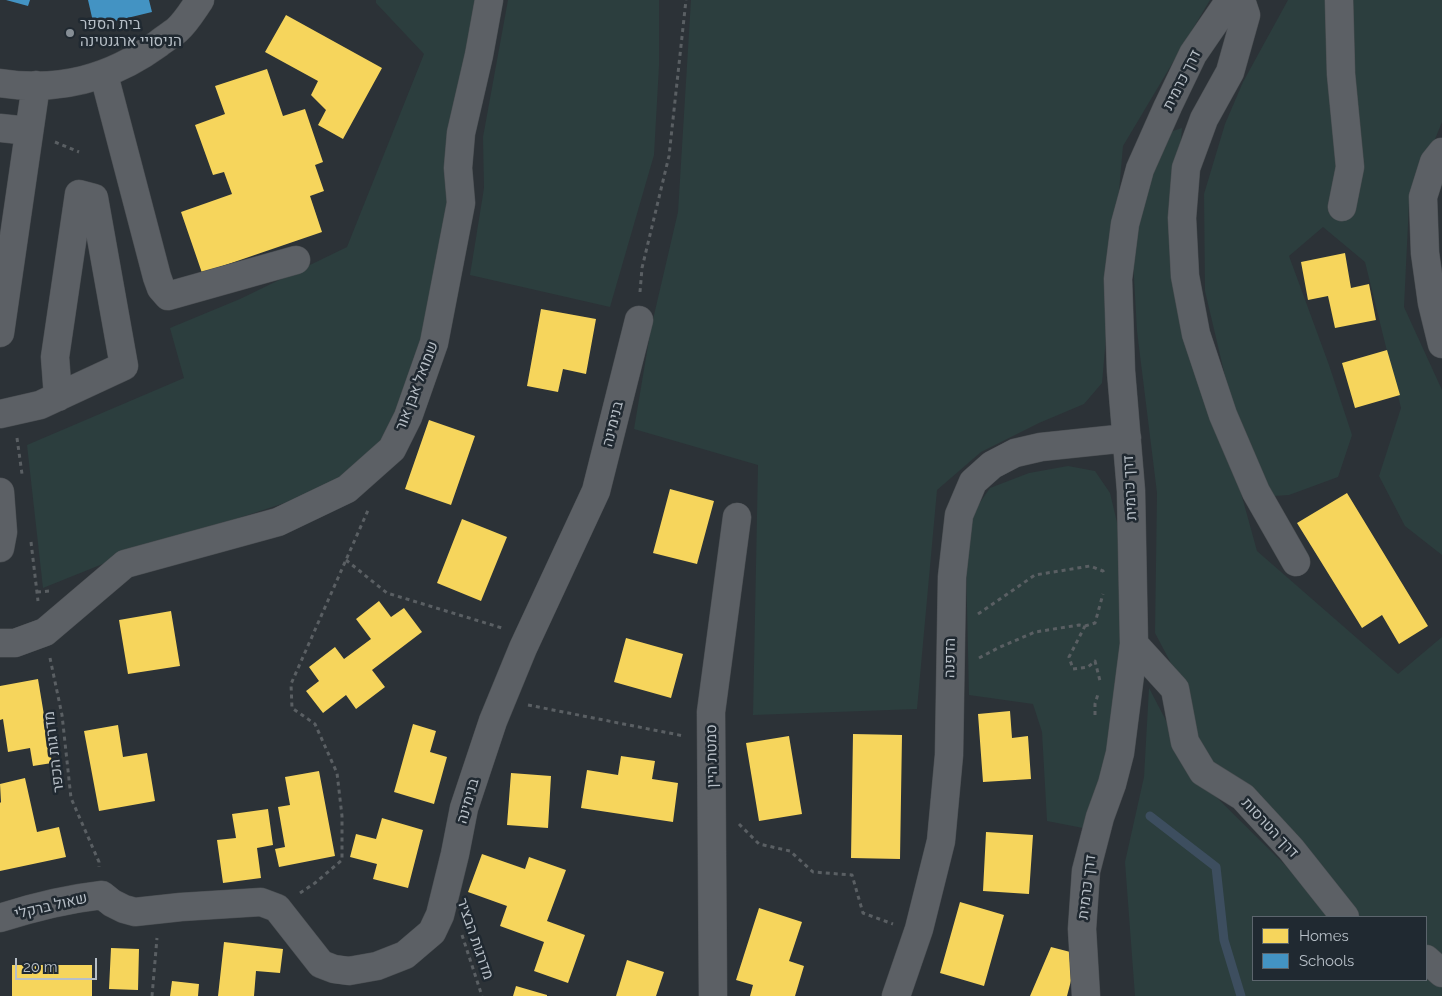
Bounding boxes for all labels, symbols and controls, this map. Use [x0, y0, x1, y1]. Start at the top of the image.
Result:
place label: בית הספר הניסויי ארגנטינה [80, 15, 182, 50]
marker: בית הספר הניסויי ארגנטינה [64, 27, 76, 39]
street label: דרך כרמית [1159, 47, 1205, 113]
street label: שמואל אבן אור [392, 339, 442, 433]
street label: בנימינה [599, 399, 627, 449]
street label: דרך כרמית [1119, 455, 1141, 521]
street label: הדפנה [941, 638, 959, 678]
street label: מדרגות הכפר [40, 710, 68, 794]
street label: סמטת היין [702, 724, 722, 788]
street label: בנימינה [453, 776, 483, 826]
street label: דרך הטרסות [1238, 794, 1302, 862]
street label: דרך כרמית [1074, 854, 1100, 920]
street label: שאול ברקלי [13, 889, 89, 923]
street label: מדרגות הבציר [453, 896, 497, 982]
legend [1252, 916, 1427, 981]
text: Homes [1299, 927, 1349, 945]
scale bar [18, 948, 100, 980]
text: Schools [1299, 952, 1354, 970]
text: 20 m [23, 958, 58, 976]

